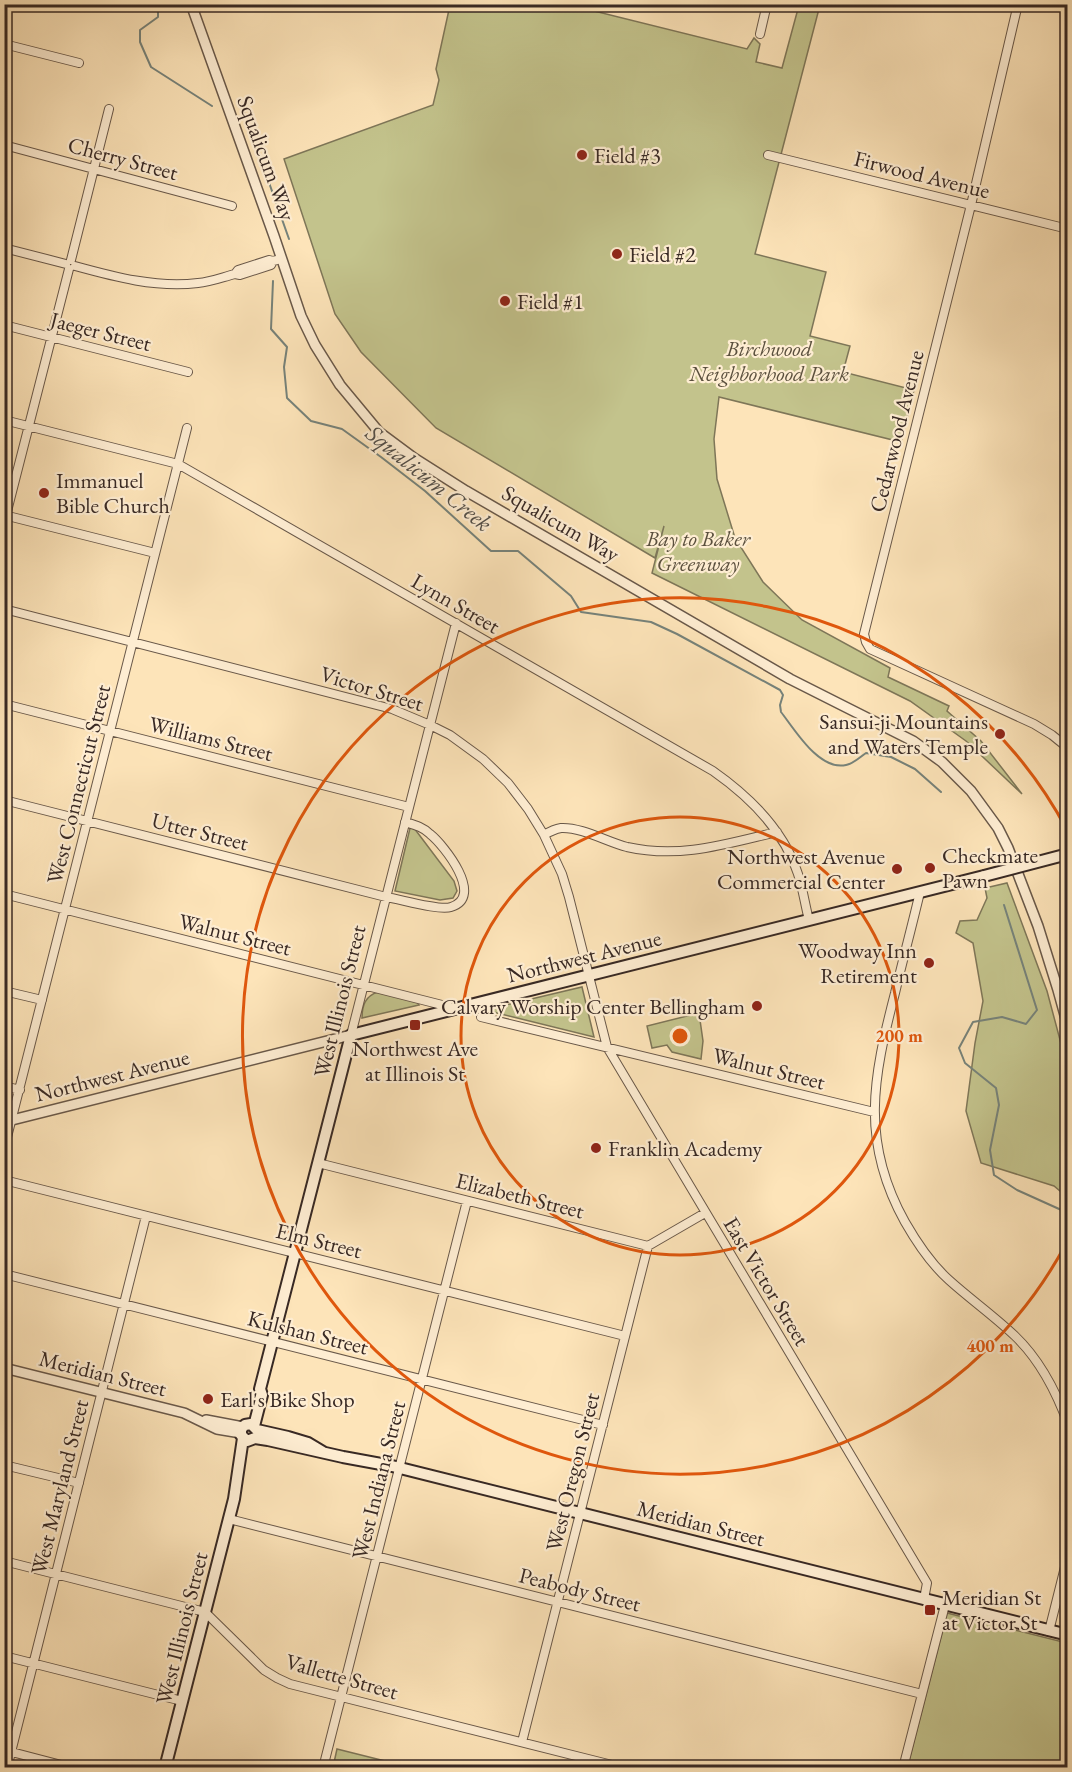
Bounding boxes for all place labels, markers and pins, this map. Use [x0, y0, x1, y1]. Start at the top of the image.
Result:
place label: Field #3 [594, 141, 661, 170]
marker: Field #3 [575, 148, 589, 162]
place label: Field #2 [629, 240, 696, 269]
marker: Field #2 [610, 247, 624, 261]
place label: Field #1 [517, 287, 584, 316]
marker: Field #1 [498, 294, 512, 308]
place label: Immanuel Bible Church [56, 466, 170, 520]
marker: Immanuel Bible Church [37, 486, 51, 500]
place label: Sansui-ji Mountains and Waters Temple [819, 707, 988, 761]
marker: Sansui-ji Mountains and Waters Temple [993, 727, 1007, 741]
place label: Checkmate Pawn [942, 841, 1038, 895]
place label: Northwest Avenue Commercial Center [717, 842, 886, 896]
marker: Checkmate Pawn [923, 861, 937, 875]
marker: Northwest Avenue Commercial Center [890, 862, 904, 876]
place label: Woodway Inn Retirement [798, 936, 917, 990]
marker: Woodway Inn Retirement [922, 956, 936, 970]
place label: Calvary Worship Center Bellingham [441, 992, 745, 1021]
marker: Calvary Worship Center Bellingham [750, 999, 764, 1013]
marker: Northwest Ave at Illinois St [408, 1018, 422, 1032]
centre of rings [670, 1026, 690, 1046]
place label: Northwest Ave at Illinois St [352, 1034, 479, 1088]
place label: Franklin Academy [608, 1134, 763, 1163]
marker: Franklin Academy [589, 1141, 603, 1155]
place label: Earl's Bike Shop [220, 1385, 355, 1414]
marker: Earl's Bike Shop [201, 1392, 215, 1406]
place label: Meridian St at Victor St [942, 1583, 1041, 1637]
marker: Meridian St at Victor St [923, 1603, 937, 1617]

